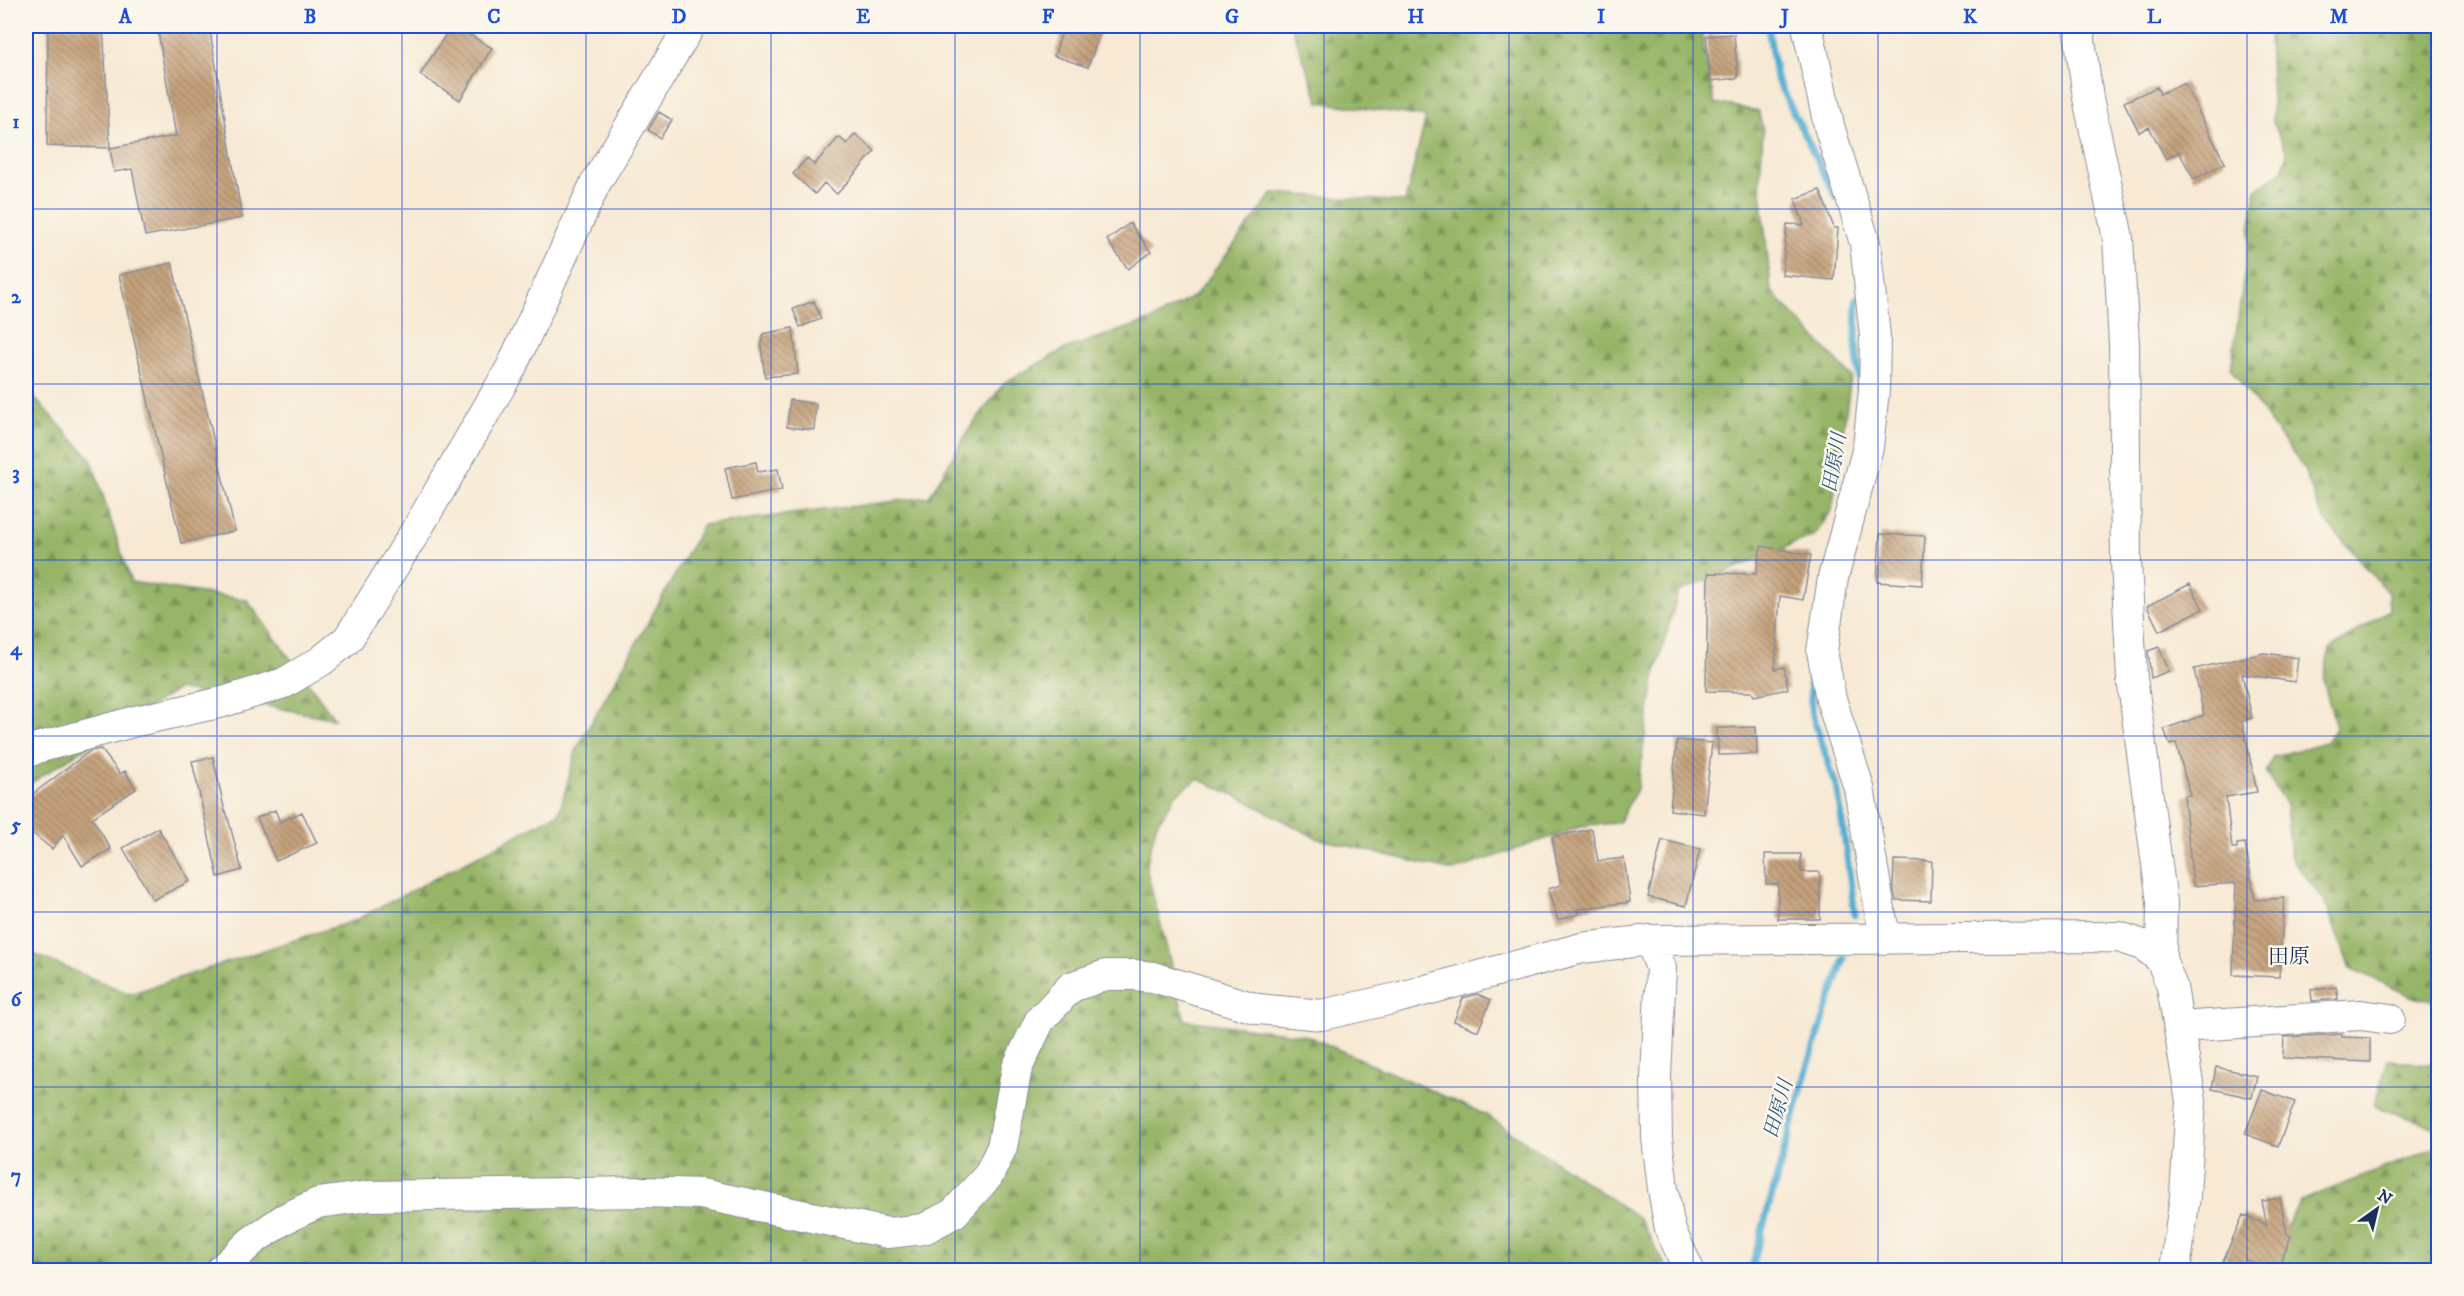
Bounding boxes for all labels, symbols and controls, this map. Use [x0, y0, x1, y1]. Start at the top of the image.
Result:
text: A [118, 5, 133, 30]
text: B [304, 5, 316, 30]
text: C [487, 5, 501, 30]
text: D [672, 5, 687, 30]
text: E [856, 5, 870, 30]
text: F [1042, 5, 1055, 30]
text: G [1225, 5, 1239, 30]
text: H [1408, 5, 1425, 30]
text: I [1597, 5, 1605, 30]
text: J [1779, 5, 1789, 30]
text: K [1963, 5, 1978, 30]
text: L [2147, 5, 2162, 30]
text: M [2330, 5, 2348, 30]
text: 1 [12, 110, 20, 135]
text: 2 [11, 285, 22, 310]
water label: 田原川 [1817, 429, 1853, 495]
text: 3 [12, 461, 20, 486]
text: 4 [10, 637, 23, 662]
text: 5 [10, 813, 21, 838]
district label: 田原 [2268, 944, 2310, 970]
text: 6 [11, 988, 23, 1013]
water label: 田原川 [1759, 1075, 1800, 1141]
text: 7 [11, 1164, 21, 1189]
north arrow [2347, 1179, 2407, 1239]
text: N [2374, 1185, 2396, 1209]

